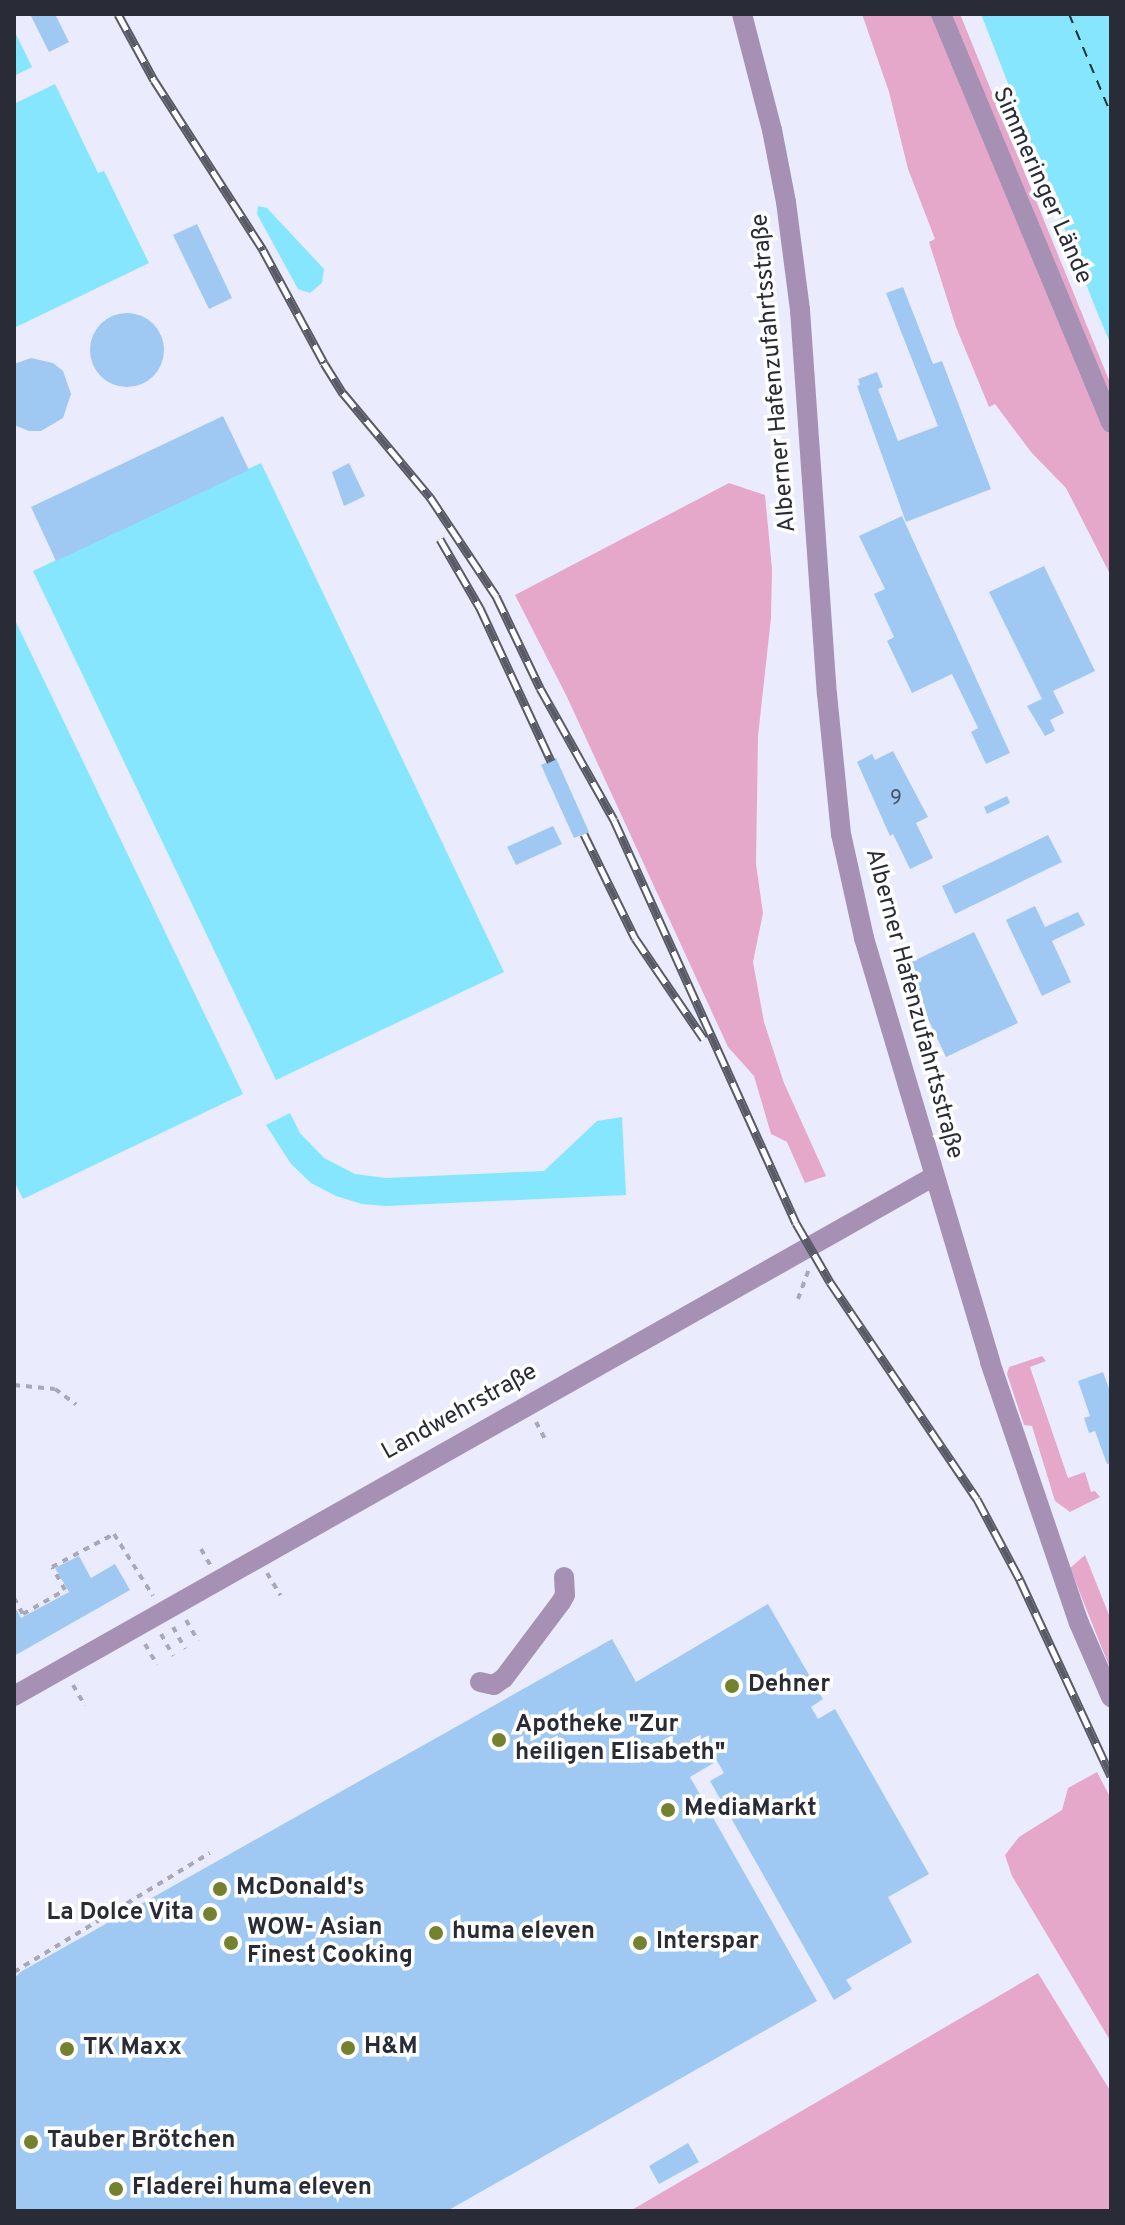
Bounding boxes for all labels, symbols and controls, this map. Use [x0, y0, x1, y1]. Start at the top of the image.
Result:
street label: Simmeringer Lände [985, 83, 1097, 289]
street label: Alberner Hafenzufahrtsstraße [747, 212, 803, 534]
house number: 9 [890, 787, 902, 811]
street label: Alberner Hafenzufahrtsstraße [858, 846, 968, 1162]
street label: Landwehrstraße [377, 1358, 543, 1468]
place label: Dehner [748, 1672, 830, 1700]
marker: Dehner [723, 1677, 741, 1695]
place label: Apotheke "Zur heiligen Elisabeth" [515, 1712, 725, 1768]
marker: Apotheke "Zur heiligen Elisabeth" [490, 1731, 508, 1749]
place label: MediaMarkt [684, 1796, 817, 1824]
marker: MediaMarkt [659, 1801, 677, 1819]
place label: McDonald's [236, 1875, 365, 1903]
marker: McDonald's [211, 1880, 229, 1898]
place label: La Dolce Vita [46, 1900, 194, 1928]
marker: La Dolce Vita [201, 1905, 219, 1923]
place label: WOW- Asian Finest Cooking [247, 1915, 413, 1971]
place label: huma eleven [452, 1919, 595, 1947]
marker: huma eleven [427, 1924, 445, 1942]
place label: Interspar [656, 1929, 759, 1957]
marker: WOW- Asian Finest Cooking [222, 1934, 240, 1952]
marker: Interspar [631, 1934, 649, 1952]
place label: H&M [364, 2034, 418, 2062]
place label: TK Maxx [83, 2035, 182, 2063]
marker: H&M [339, 2039, 357, 2057]
marker: TK Maxx [58, 2040, 76, 2058]
place label: Tauber Brötchen [47, 2128, 235, 2156]
marker: Tauber Brötchen [22, 2133, 40, 2151]
place label: Fladerei huma eleven [132, 2175, 372, 2203]
marker: Fladerei huma eleven [107, 2180, 125, 2198]

